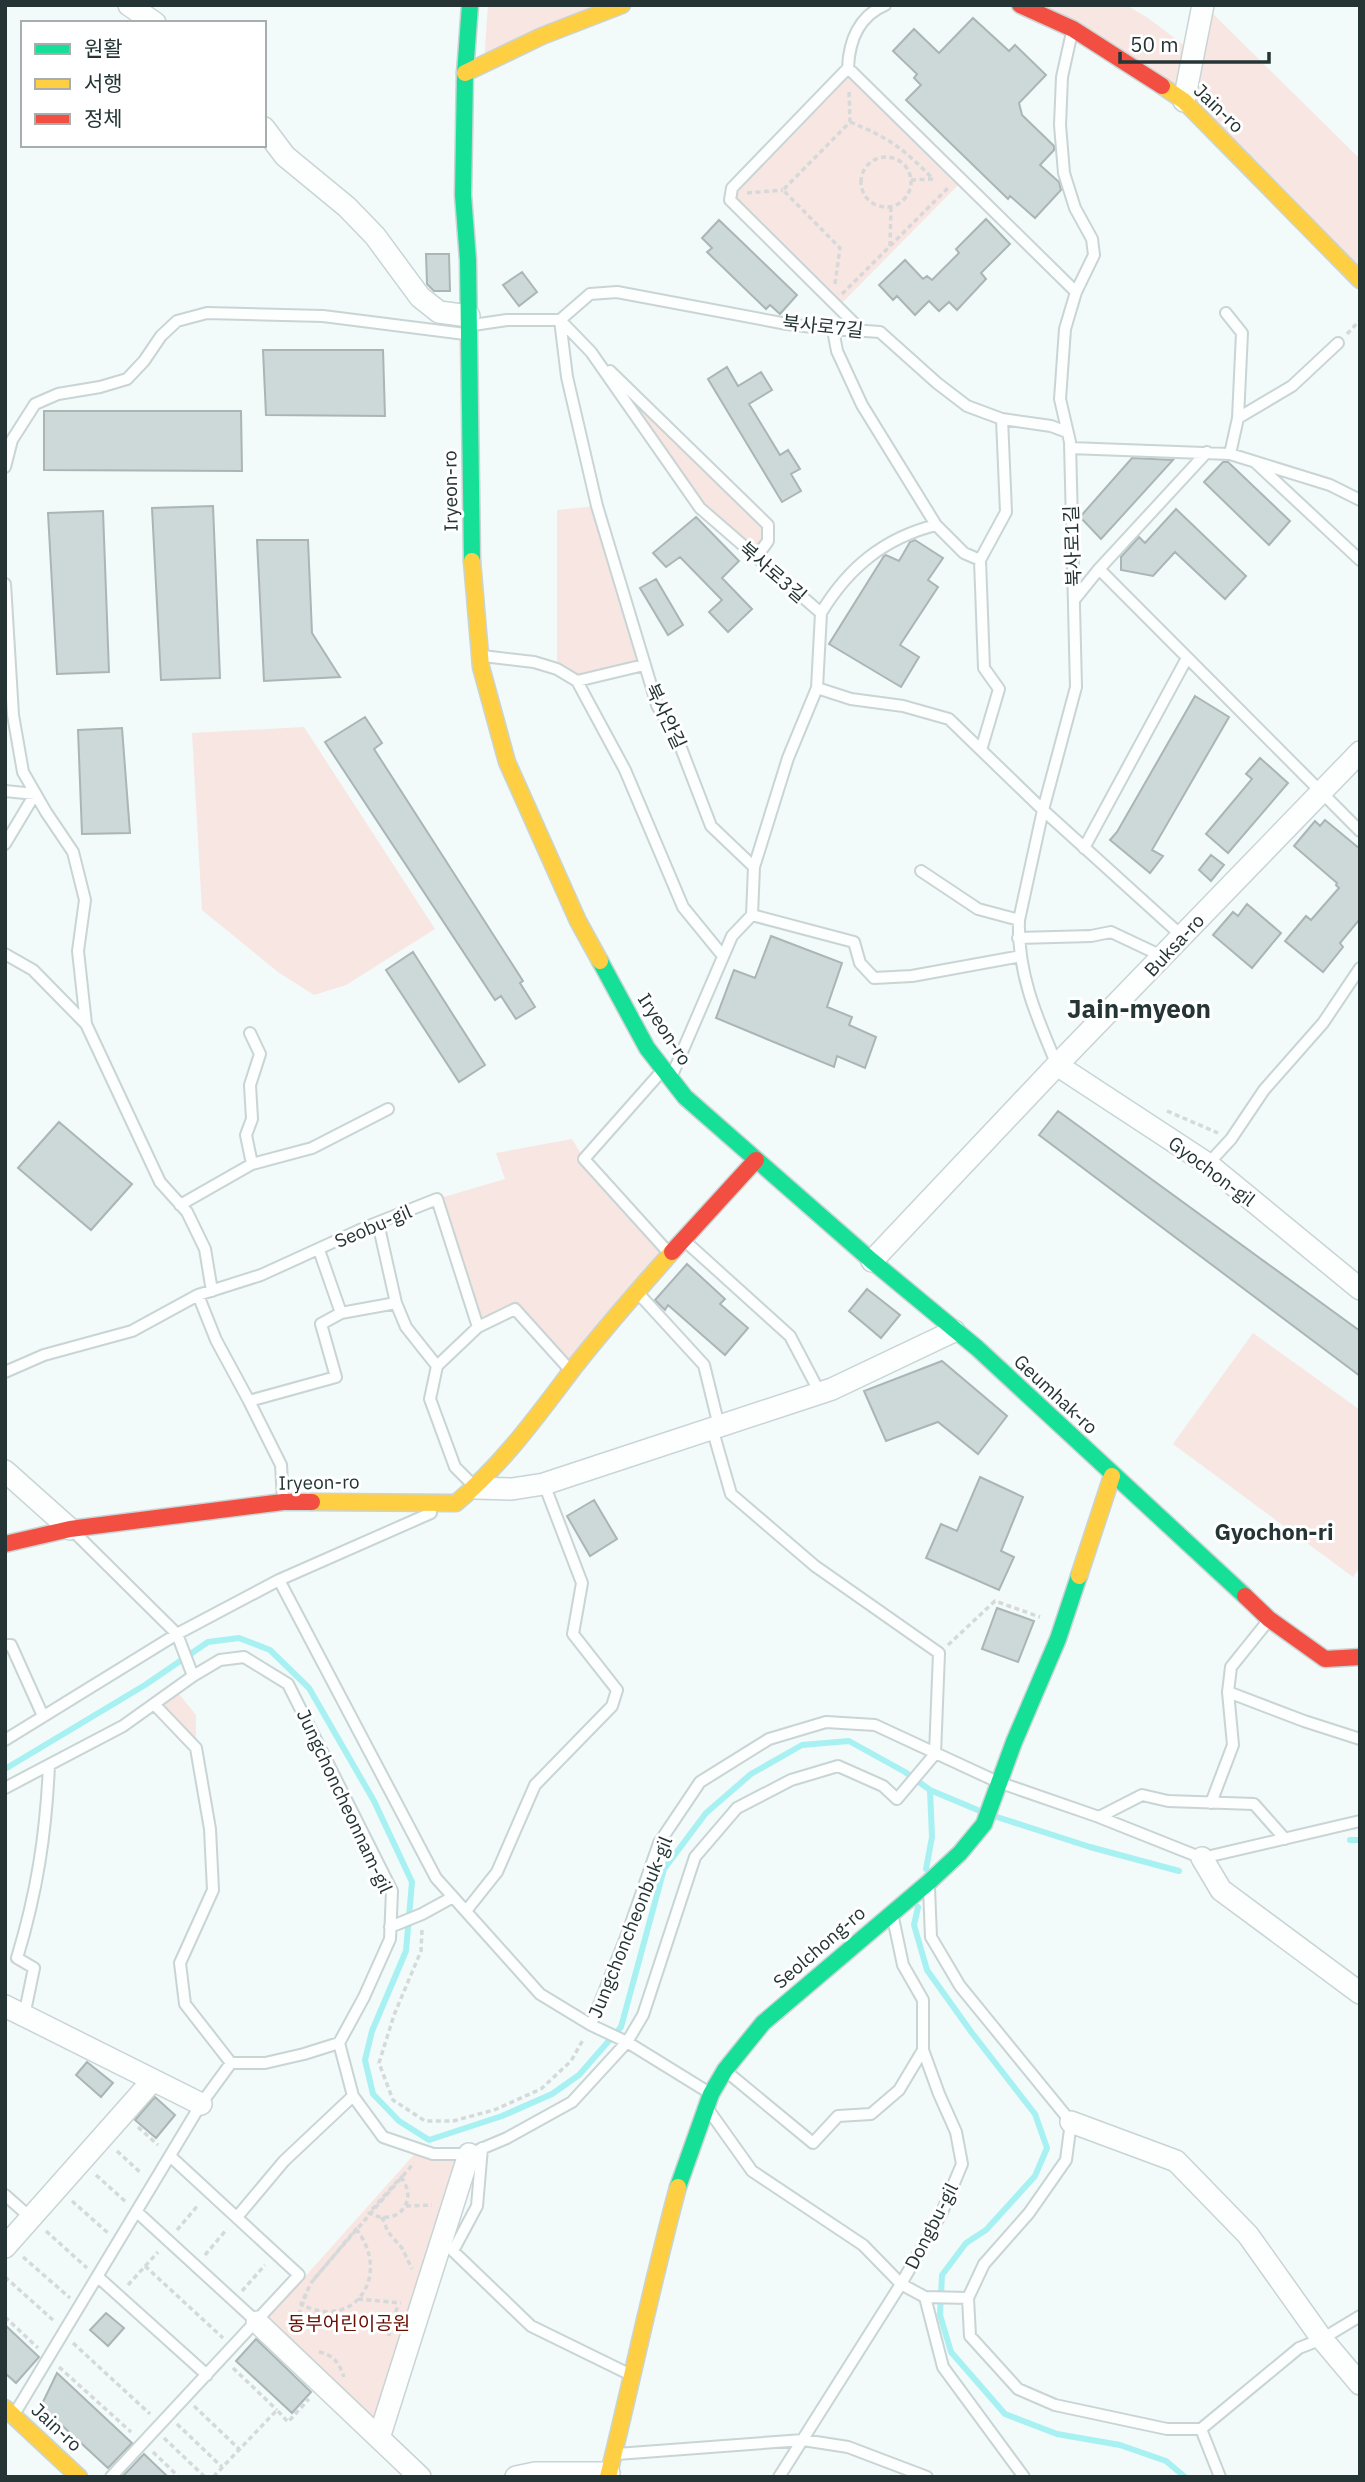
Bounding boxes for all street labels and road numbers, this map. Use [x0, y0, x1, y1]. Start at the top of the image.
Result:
street label: Jain-ro [1189, 78, 1249, 138]
street label: 북사로7길 [781, 310, 865, 342]
street label: Iryeon-ro [437, 450, 463, 532]
street label: 북사로1길 [1059, 505, 1085, 587]
street label: 북사로3길 [734, 536, 812, 608]
street label: 북사안길 [640, 679, 692, 753]
street label: Buksa-ro [1139, 908, 1209, 982]
street label: Iryeon-ro [633, 988, 697, 1070]
street label: Gyochon-gil [1164, 1131, 1260, 1211]
street label: Seobu-gil [331, 1199, 415, 1253]
street label: Geumhak-ro [1009, 1349, 1103, 1439]
street label: Iryeon-ro [278, 1469, 360, 1495]
street label: Jungchoncheonnam-gil [292, 1705, 398, 1897]
street label: Jungchoncheonbuk-gil [583, 1833, 677, 2021]
street label: Seolchong-ro [768, 1900, 870, 1994]
street label: Dongbu-gil [899, 2179, 963, 2273]
street label: Jain-ro [27, 2398, 87, 2456]

